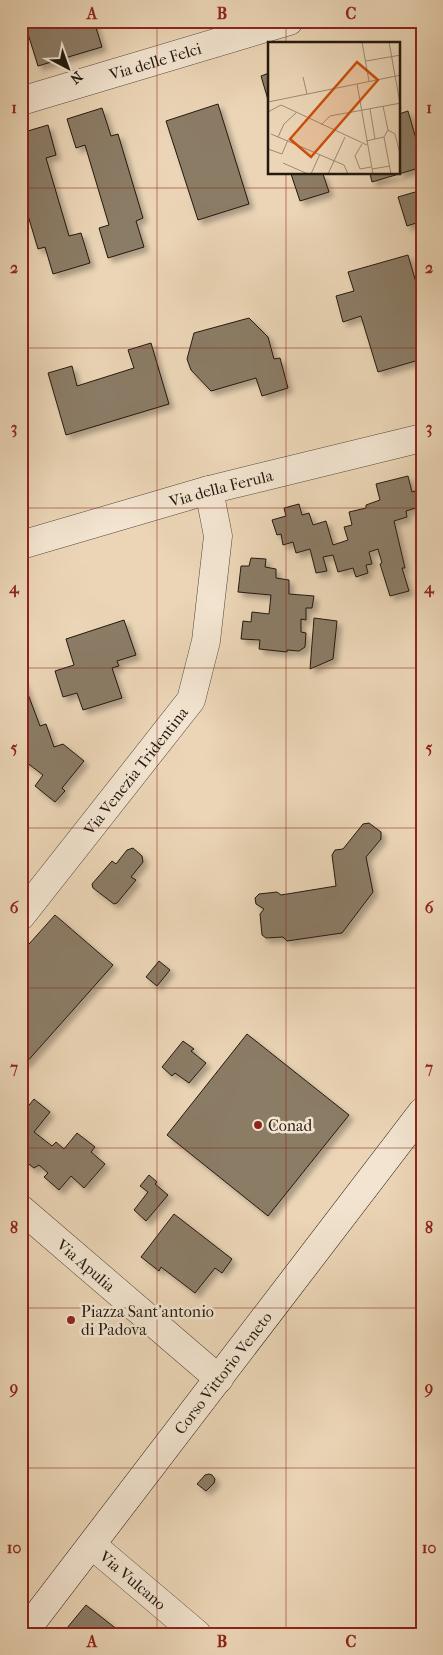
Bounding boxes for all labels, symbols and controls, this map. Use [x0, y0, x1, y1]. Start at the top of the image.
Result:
text: A [86, 4, 98, 23]
text: B [217, 4, 227, 23]
text: C [346, 4, 357, 23]
street label: Via delle Felci [106, 39, 204, 84]
north arrow [42, 42, 92, 92]
inset map [268, 42, 400, 175]
text: N [66, 68, 86, 88]
text: 1 [11, 98, 17, 117]
text: 1 [426, 98, 432, 117]
text: 2 [10, 258, 18, 277]
text: 2 [425, 258, 433, 277]
text: 3 [11, 418, 17, 438]
text: 3 [426, 418, 432, 438]
street label: Via della Ferula [166, 466, 275, 511]
text: 4 [8, 578, 20, 598]
text: 4 [423, 578, 435, 598]
street label: Via Venezia Tridentina [79, 703, 192, 839]
text: 5 [11, 738, 18, 757]
text: 5 [426, 738, 433, 757]
text: 6 [10, 898, 19, 917]
text: 6 [425, 898, 434, 917]
text: 7 [9, 1058, 18, 1077]
text: 7 [424, 1058, 433, 1077]
place label: Conad [268, 1116, 312, 1135]
marker: Conad [252, 1119, 264, 1131]
text: 8 [10, 1218, 18, 1237]
text: 8 [425, 1218, 433, 1237]
street label: Via Apulia [52, 1235, 119, 1296]
place label: Piazza Sant'antonio di Padova [81, 1302, 214, 1339]
street label: Corso Vittorio Veneto [170, 1308, 276, 1438]
marker: Piazza Sant'antonio di Padova [65, 1314, 77, 1326]
text: 9 [9, 1378, 18, 1398]
text: 9 [424, 1378, 433, 1398]
text: 10 [7, 1538, 21, 1557]
text: 10 [422, 1538, 436, 1557]
street label: Via Vulcano [95, 1546, 170, 1614]
text: A [86, 1632, 98, 1651]
text: B [217, 1632, 227, 1651]
text: C [346, 1632, 357, 1651]

